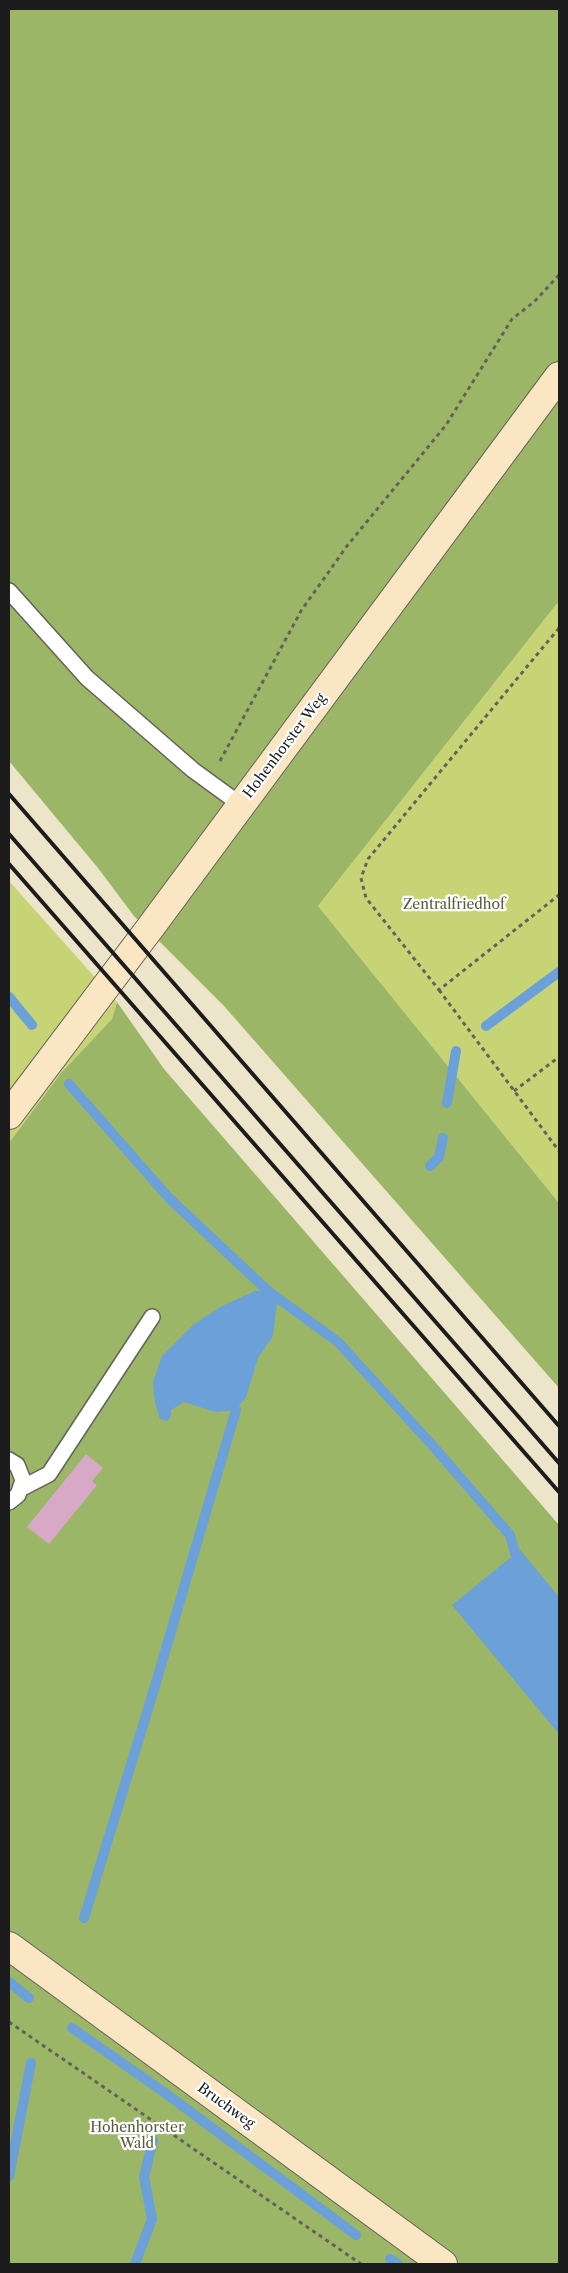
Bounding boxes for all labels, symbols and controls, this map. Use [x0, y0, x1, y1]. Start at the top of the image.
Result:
street label: Hohenhorster Weg [240, 690, 330, 802]
park label: Zentralfriedhof [403, 897, 505, 913]
street label: Bruchweg [194, 2080, 258, 2132]
park label: Hohenhorster Wald [90, 2120, 184, 2152]

